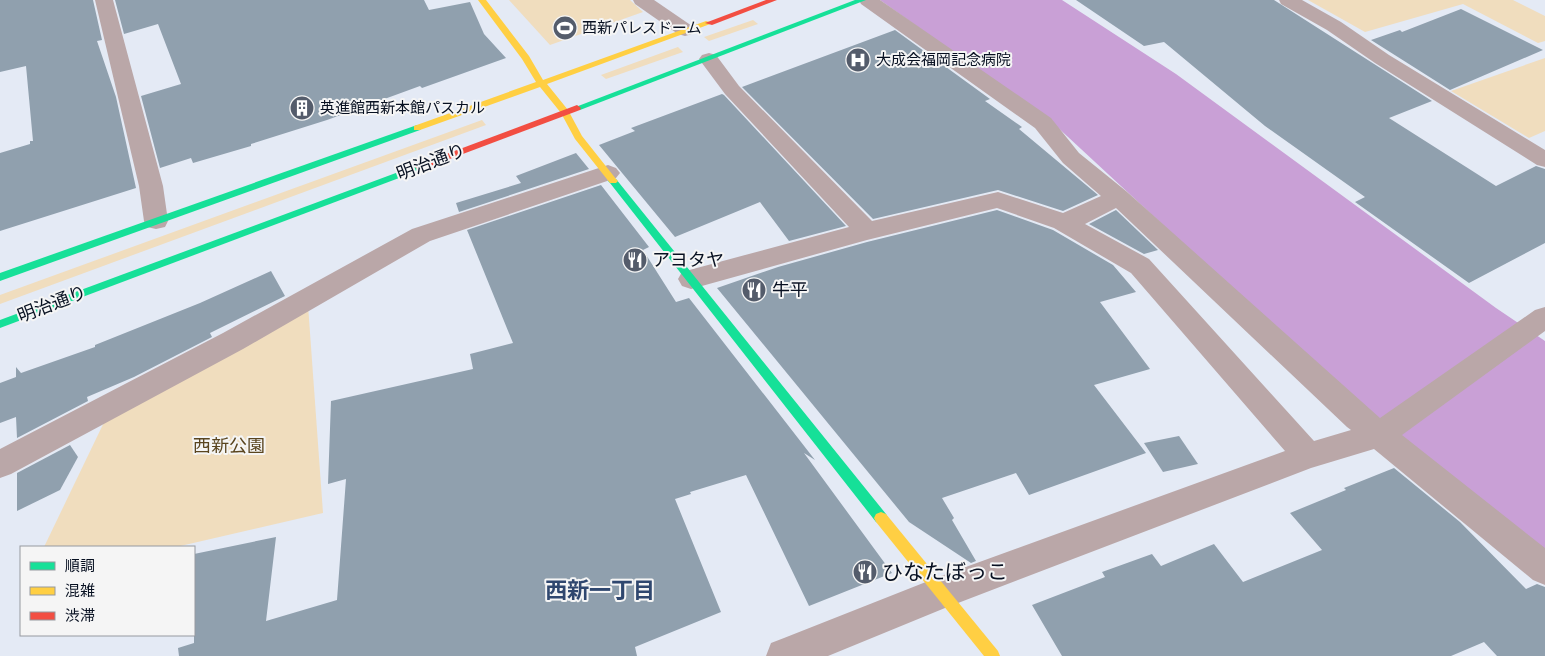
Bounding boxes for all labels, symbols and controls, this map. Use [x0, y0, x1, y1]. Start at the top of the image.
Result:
sports icon: 西新パレスドーム [552, 15, 578, 41]
place label: 西新パレスドーム [582, 19, 702, 38]
hospital icon: 大成会福岡記念病院 [845, 47, 871, 73]
place label: 大成会福岡記念病院 [876, 51, 1011, 70]
building icon: 英進館西新本館パスカル [289, 95, 315, 121]
place label: 英進館西新本館パスカル [320, 99, 485, 118]
street label: 明治通り [394, 140, 469, 185]
restaurant icon: アヨタヤ [622, 247, 648, 273]
place label: アヨタヤ [652, 250, 724, 271]
restaurant icon: 牛平 [741, 277, 767, 303]
place label: 牛平 [772, 280, 808, 301]
street label: 明治通り [15, 282, 90, 327]
park label: 西新公園 [193, 436, 265, 457]
legend [20, 546, 195, 636]
text: 順調 [65, 557, 95, 576]
restaurant icon: ひなたぼっこ [852, 559, 878, 585]
place label: ひなたぼっこ [882, 560, 1008, 585]
district label: 西新一丁目 [545, 578, 655, 605]
text: 混雑 [65, 582, 95, 601]
text: 渋滞 [65, 607, 95, 626]

